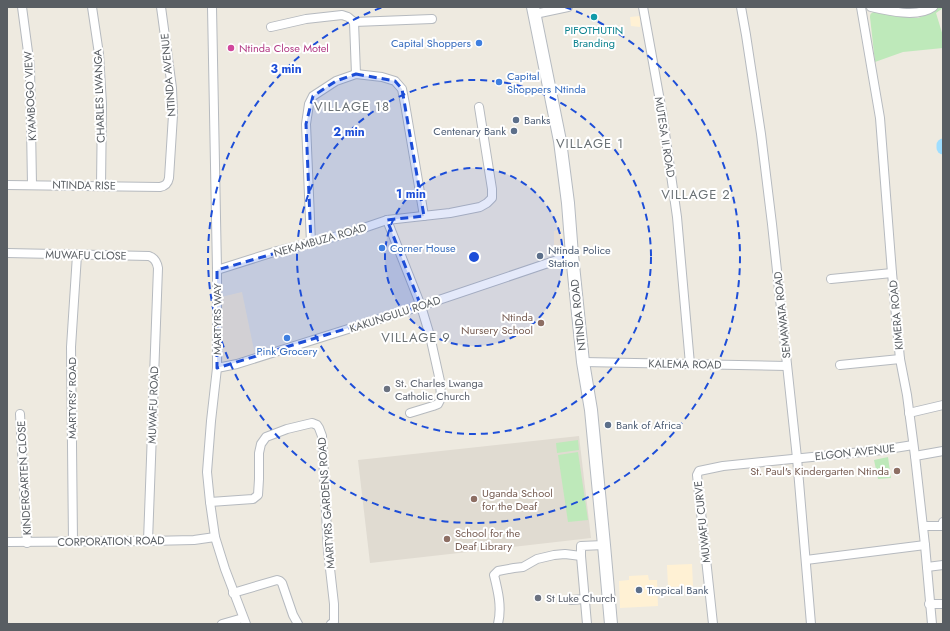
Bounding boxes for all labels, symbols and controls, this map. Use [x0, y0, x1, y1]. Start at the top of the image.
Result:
marker: PIFOTHUTIN Branding [589, 12, 599, 22]
place label: PIFOTHUTIN Branding [565, 22, 623, 51]
street label: NTINDA AVENUE [156, 33, 180, 117]
place label: Capital Shoppers [391, 35, 472, 51]
marker: Capital Shoppers [474, 38, 484, 48]
place label: Ntinda Close Motel [239, 40, 329, 56]
marker: Ntinda Close Motel [226, 43, 236, 53]
street label: CHARLES LWANGA [89, 48, 109, 143]
street label: KYAMBOGO VIEW [20, 51, 40, 141]
text: 3 min [270, 60, 302, 78]
place label: Capital Shoppers Ntinda [507, 68, 586, 97]
marker: Capital Shoppers Ntinda [494, 77, 504, 87]
street label: MUTESA II ROAD [651, 96, 679, 179]
district label: VILLAGE 18 [314, 97, 390, 116]
place label: Banks [524, 112, 551, 128]
marker: Banks [511, 115, 521, 125]
text: 2 min [333, 123, 365, 141]
place label: Centenary Bank [433, 123, 506, 139]
marker: Centenary Bank [509, 126, 519, 136]
district label: VILLAGE 1 [556, 134, 624, 153]
street label: NTINDA RISE [52, 176, 116, 194]
text: 1 min [396, 185, 426, 203]
district label: VILLAGE 2 [661, 185, 731, 204]
street label: NEKAMBUZA ROAD [272, 219, 369, 261]
place label: Corner House [390, 240, 456, 256]
place label: Ntinda Police Station [548, 242, 611, 271]
marker: Corner House [377, 243, 387, 253]
street label: MUWAFU CLOSE [45, 246, 127, 264]
centre of rings [467, 250, 481, 264]
marker: Ntinda Police Station [535, 251, 545, 261]
street label: SEMAWATA ROAD [769, 270, 795, 359]
street label: NTINDA ROAD [566, 278, 590, 352]
street label: KIMERA ROAD [885, 279, 907, 350]
street label: MARTYRS WAY [209, 282, 225, 355]
street label: KAKUNGULU ROAD [347, 292, 443, 336]
place label: Ntinda Nursery School [461, 309, 533, 338]
marker: Ntinda Nursery School [536, 318, 546, 328]
district label: VILLAGE 9 [381, 328, 451, 347]
marker: Pink Grocery [282, 333, 292, 343]
place label: Pink Grocery [257, 343, 318, 359]
street label: KALEMA ROAD [648, 355, 722, 373]
street label: MARTYRS' ROAD [64, 357, 80, 439]
street label: MUWAFU ROAD [144, 365, 162, 444]
place label: St. Charles Lwanga Catholic Church [395, 375, 483, 404]
marker: St. Charles Lwanga Catholic Church [382, 384, 392, 394]
place label: Bank of Africa [616, 417, 681, 433]
street label: KINDERGARTEN CLOSE [13, 420, 35, 536]
marker: Bank of Africa [603, 420, 613, 430]
street label: MARTYRS GARDENS ROAD [313, 436, 339, 569]
street label: ELGON AVENUE [814, 440, 896, 464]
place label: St. Paul's Kindergarten Ntinda [750, 463, 889, 479]
marker: St. Paul's Kindergarten Ntinda [892, 466, 902, 476]
street label: MUWAFU CURVE [690, 480, 714, 564]
place label: Uganda School for the Deaf [482, 485, 553, 514]
marker: Uganda School for the Deaf [469, 494, 479, 504]
place label: School for the Deaf Library [455, 525, 521, 554]
street label: CORPORATION ROAD [57, 532, 165, 550]
marker: School for the Deaf Library [442, 534, 452, 544]
place label: Tropical Bank [647, 582, 709, 598]
marker: Tropical Bank [634, 585, 644, 595]
place label: St Luke Church [546, 590, 616, 606]
marker: St Luke Church [533, 593, 543, 603]

